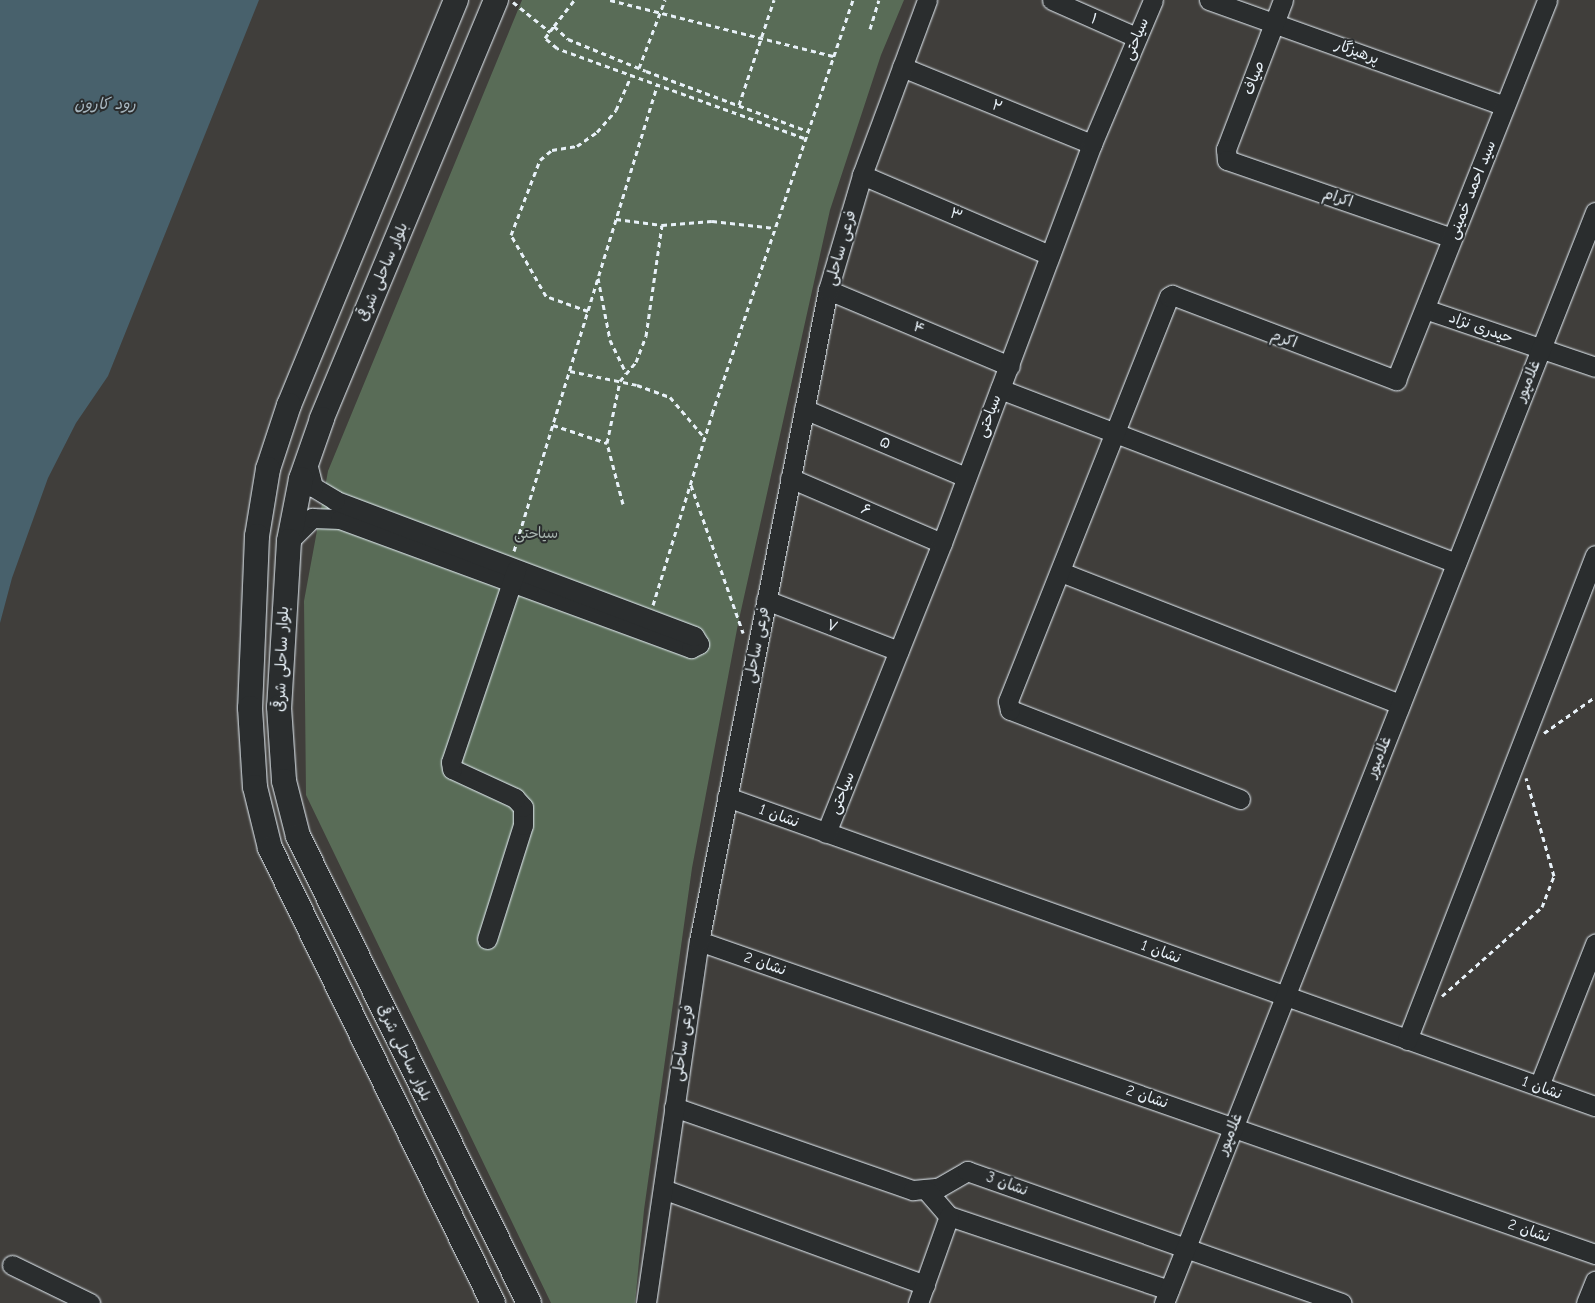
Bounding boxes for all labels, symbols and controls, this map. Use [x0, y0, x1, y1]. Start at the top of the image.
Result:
street label: ۱ [1088, 10, 1100, 28]
street label: سیاحتی [1119, 15, 1153, 63]
street label: پرهیزگار [1332, 36, 1382, 68]
street label: صیاف [1239, 59, 1269, 97]
water label: رود کارون [74, 94, 136, 114]
street label: ۲ [989, 96, 1005, 116]
street label: سید احمد خمینی [1444, 138, 1500, 242]
street label: اکرام [1321, 185, 1355, 211]
street label: ۳ [947, 204, 965, 226]
street label: فرعی ساحلی [822, 208, 860, 288]
street label: بلوار ساحلی شرقی [354, 220, 412, 324]
street label: حیدری نژاد [1447, 309, 1515, 347]
street label: ۴ [910, 318, 928, 338]
street label: اکرم [1268, 326, 1300, 352]
street label: غلامپور [1512, 358, 1544, 404]
street label: سیاحتی [973, 392, 1005, 440]
street label: ۵ [877, 433, 893, 453]
street label: ۶ [858, 500, 874, 520]
park label: سیاحتی [514, 525, 558, 543]
street label: فرعی ساحلی [741, 605, 773, 685]
street label: بلوار ساحلی شرقی [271, 606, 293, 712]
street label: ۷ [824, 616, 840, 636]
street label: غلامپور [1363, 734, 1395, 780]
street label: سیاحتی [825, 769, 859, 817]
street label: نشان 1 [756, 800, 802, 832]
street label: نشان 1 [1138, 936, 1184, 968]
street label: نشان 2 [742, 948, 788, 980]
street label: بلوار ساحلی شرقی [373, 1001, 435, 1105]
street label: فرعی ساحلی [669, 1004, 697, 1082]
street label: نشان 1 [1519, 1072, 1565, 1104]
street label: نشان 2 [1124, 1081, 1170, 1113]
street label: غلامپور [1214, 1111, 1246, 1157]
street label: نشان 3 [984, 1168, 1030, 1200]
street label: نشان 2 [1506, 1215, 1552, 1247]

